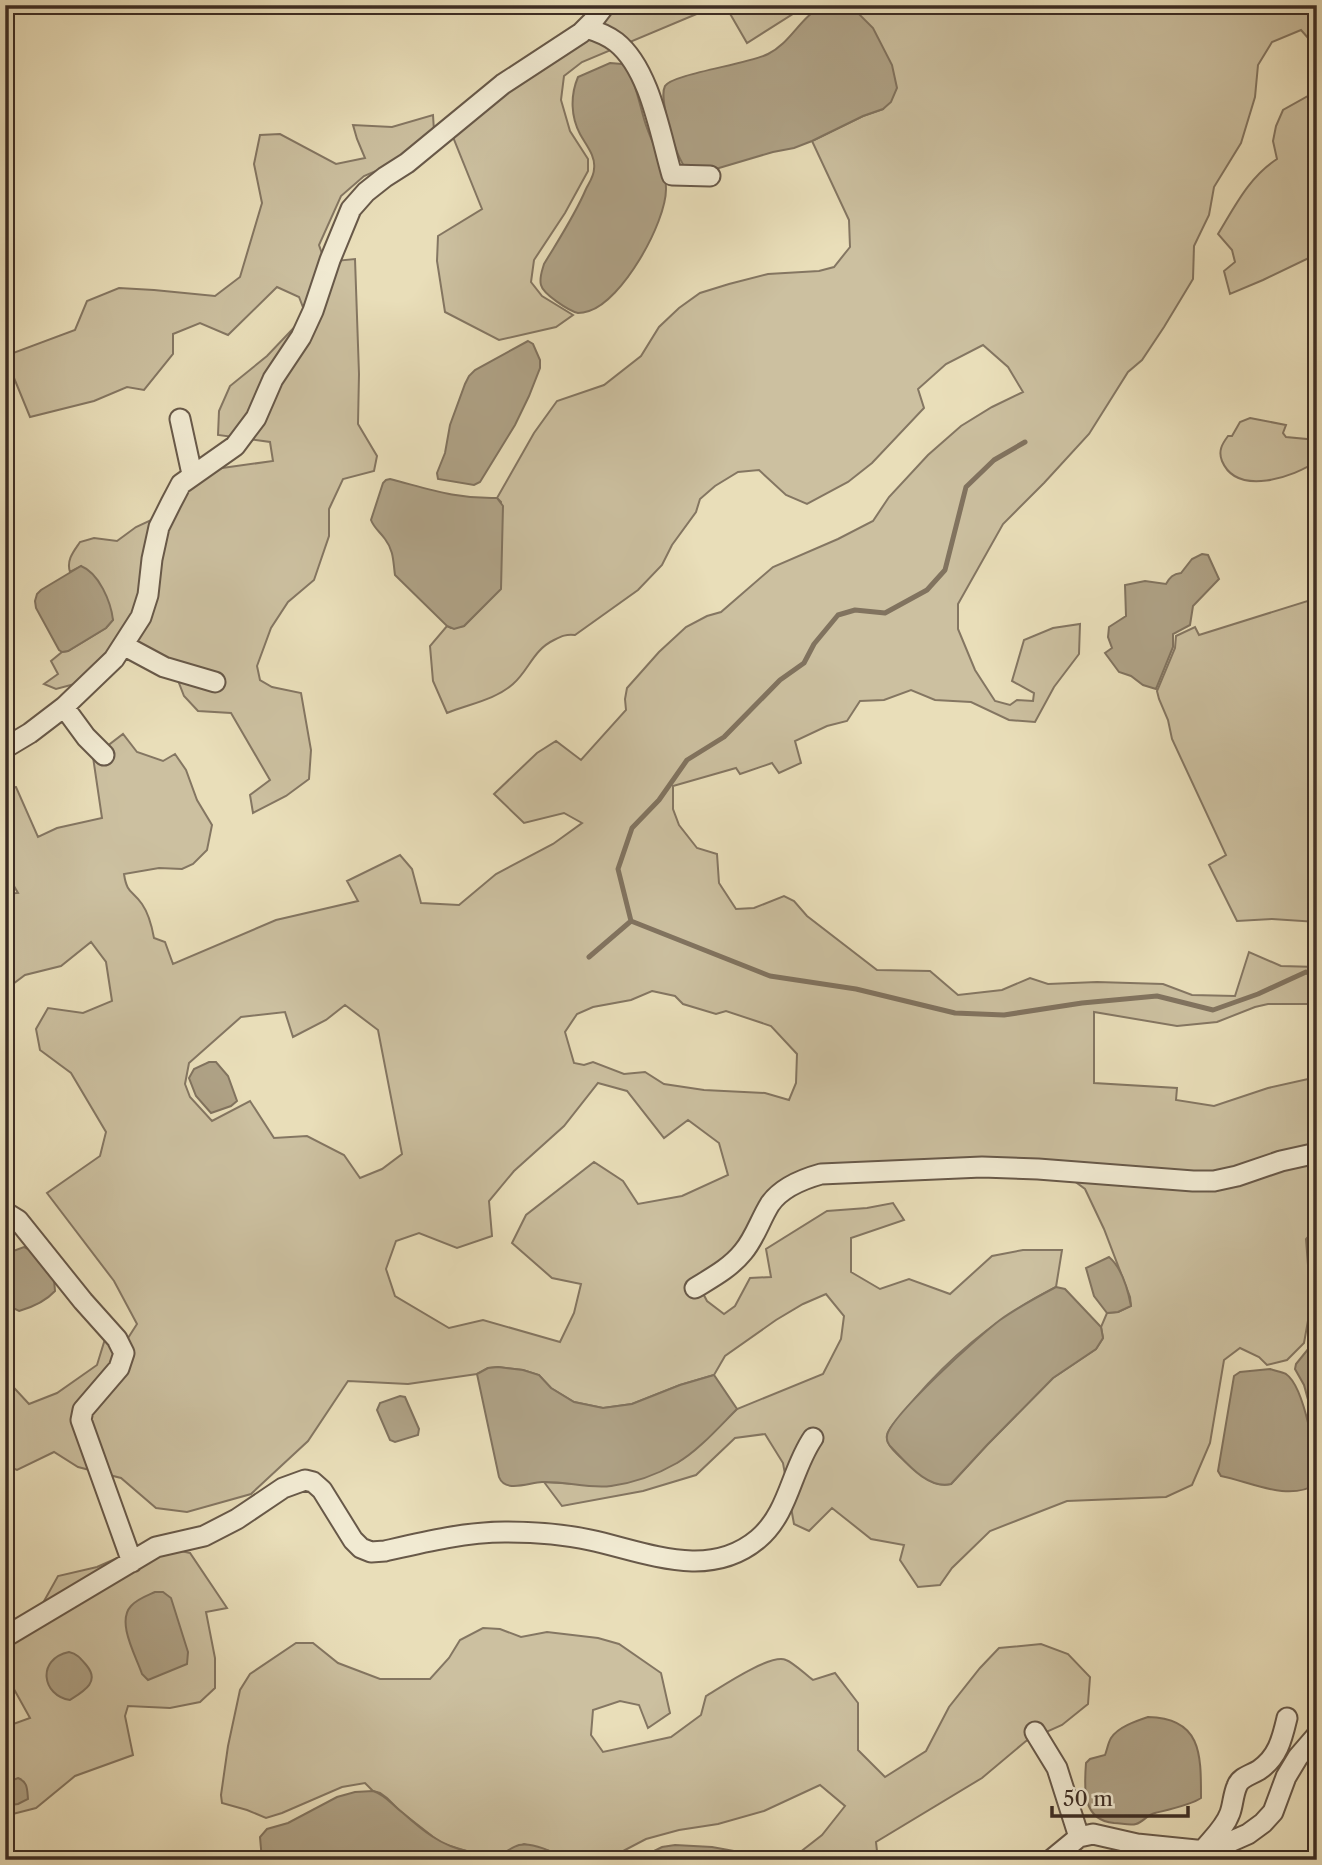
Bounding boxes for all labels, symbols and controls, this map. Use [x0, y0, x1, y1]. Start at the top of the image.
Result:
scale bar [1052, 1774, 1189, 1818]
text: 50 m [1063, 1786, 1113, 1811]

